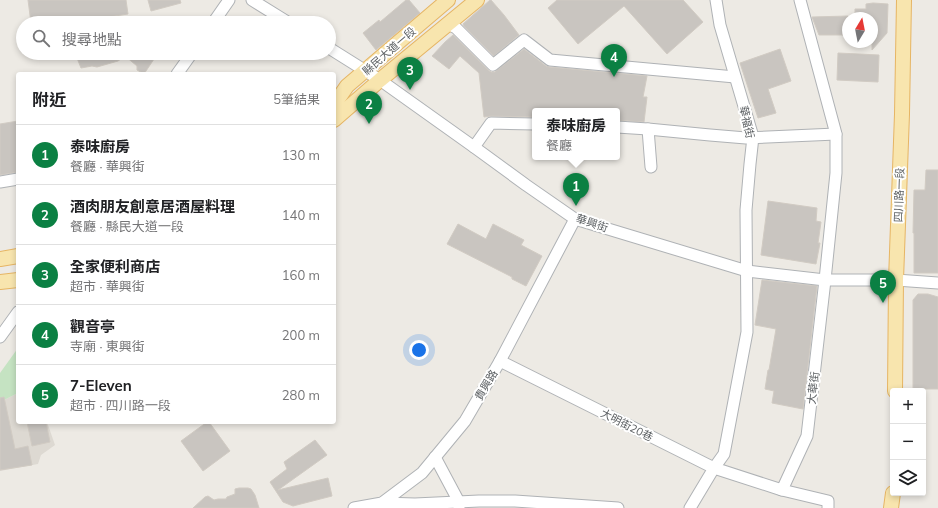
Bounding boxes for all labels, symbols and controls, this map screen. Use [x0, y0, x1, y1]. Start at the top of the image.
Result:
north arrow [842, 12, 878, 48]
search box [16, 16, 336, 60]
street label: 縣民大道一段 [360, 24, 418, 78]
icon: search [30, 27, 52, 49]
text: 搜尋地點 [62, 30, 122, 49]
pin: 4 [601, 44, 627, 77]
pin: 3 [397, 57, 423, 90]
text: 附近 [32, 89, 66, 110]
text: 5筆結果 [273, 91, 320, 107]
pin: 2 [356, 91, 382, 124]
street label: 華福街 [736, 104, 758, 140]
popup [532, 108, 620, 160]
text: 泰味廚房 [546, 116, 606, 135]
text: 泰味廚房 [70, 137, 130, 156]
text: 餐廳 [546, 137, 572, 153]
text: 1 [41, 147, 49, 163]
text: 130 m [282, 147, 320, 163]
text: 餐廳 · 華興街 [70, 158, 145, 174]
street label: 四川路一段 [891, 167, 907, 223]
pin: 1 [563, 173, 589, 206]
text: 酒肉朋友創意居酒屋料理 [70, 197, 235, 216]
text: 2 [41, 207, 49, 223]
text: 140 m [282, 207, 320, 223]
street label: 華興街 [574, 211, 610, 235]
text: 餐廳 · 縣民大道一段 [70, 218, 184, 234]
text: 全家便利商店 [70, 257, 160, 276]
text: 3 [41, 267, 49, 283]
text: 160 m [282, 267, 320, 283]
pin: 5 [870, 270, 896, 303]
text: 超市 · 華興街 [70, 278, 145, 294]
text: 觀音亭 [70, 317, 115, 336]
text: 4 [41, 327, 49, 343]
text: 200 m [282, 327, 320, 343]
text: 寺廟 · 東興街 [70, 338, 145, 354]
your location [409, 340, 429, 360]
street label: 貴興路 [472, 367, 500, 403]
street label: 大華街 [804, 371, 822, 405]
text: 7-Eleven [70, 376, 132, 395]
text: 5 [41, 387, 49, 403]
text: 280 m [282, 387, 320, 403]
map controls [890, 388, 926, 496]
button: + [890, 388, 926, 424]
text: 超市 · 四川路一段 [70, 397, 171, 413]
street label: 大明街20巷 [598, 406, 656, 444]
button: − [890, 424, 926, 460]
button: layers [890, 460, 926, 496]

